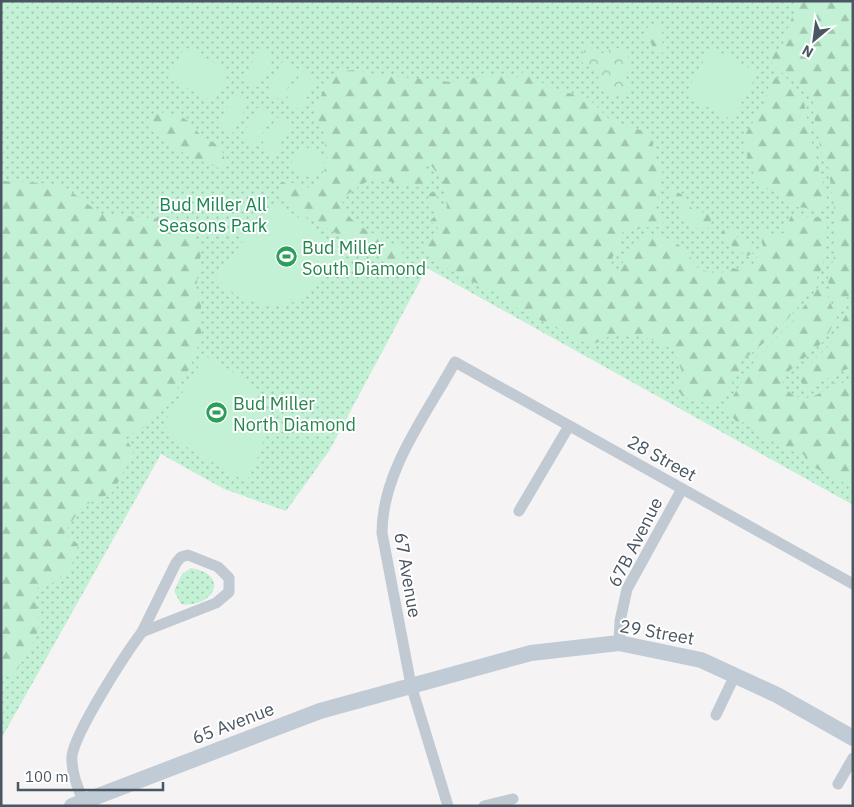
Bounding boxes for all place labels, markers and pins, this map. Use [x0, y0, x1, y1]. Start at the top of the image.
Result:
place label: Bud Miller South Diamond [302, 236, 426, 280]
sports icon: Bud Miller South Diamond [274, 245, 298, 269]
place label: Bud Miller North Diamond [233, 392, 356, 436]
sports icon: Bud Miller North Diamond [205, 401, 229, 425]

